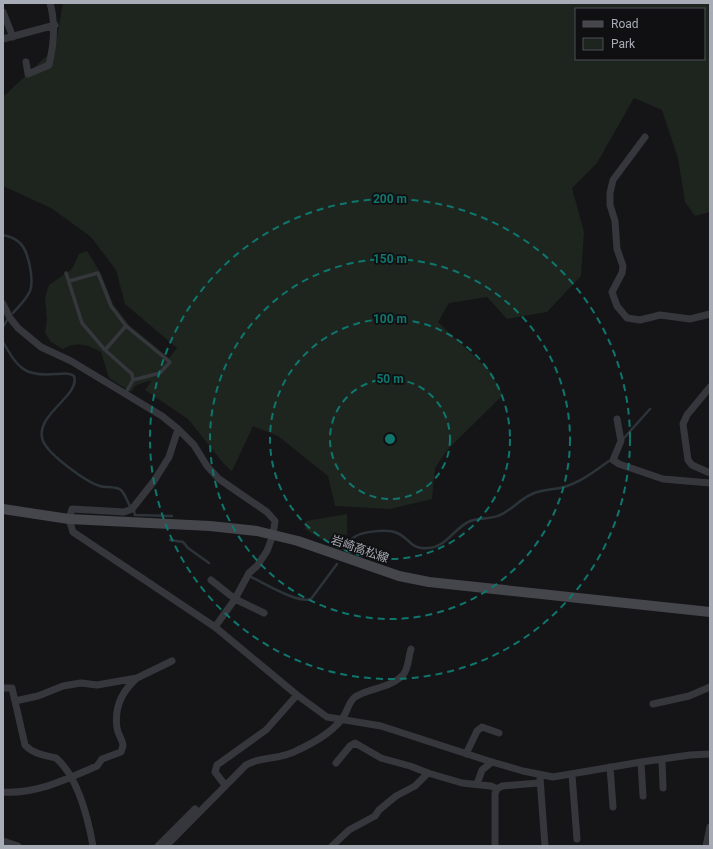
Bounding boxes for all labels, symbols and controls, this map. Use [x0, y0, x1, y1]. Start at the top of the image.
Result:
legend [575, 8, 705, 60]
text: Road [611, 17, 639, 31]
text: Park [611, 37, 636, 51]
text: 200 m [373, 192, 407, 206]
text: 150 m [373, 252, 407, 266]
text: 100 m [373, 312, 407, 326]
text: 50 m [376, 372, 404, 386]
centre of rings [383, 432, 397, 446]
street label: 岩崎高松線 [329, 533, 391, 565]

